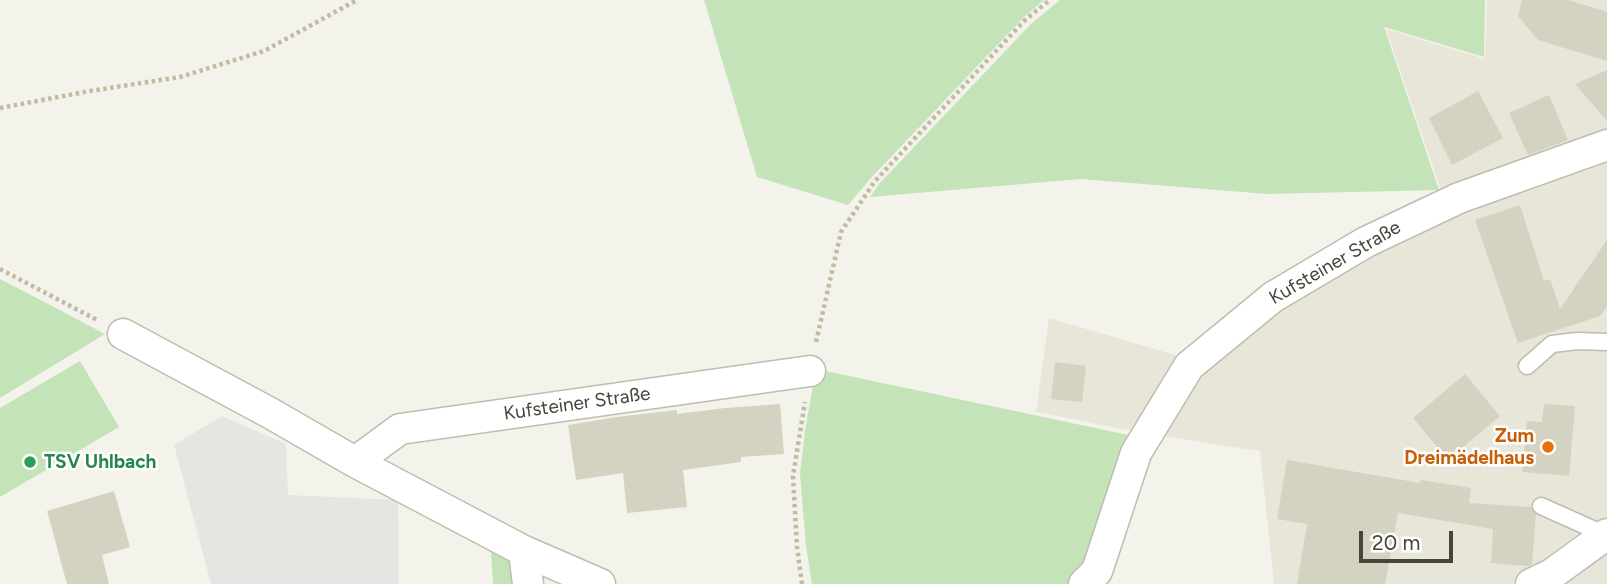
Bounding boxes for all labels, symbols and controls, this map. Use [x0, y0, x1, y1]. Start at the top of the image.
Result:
street label: Kufsteiner Straße [1265, 216, 1405, 310]
street label: Kufsteiner Straße [502, 382, 652, 426]
place label: Zum Dreimädelhaus [1404, 425, 1534, 469]
marker: Zum Dreimädelhaus [1540, 439, 1556, 455]
place label: TSV Uhlbach [44, 451, 156, 473]
marker: TSV Uhlbach [22, 454, 38, 470]
scale bar [1362, 518, 1456, 562]
text: 20 m [1372, 530, 1420, 555]

